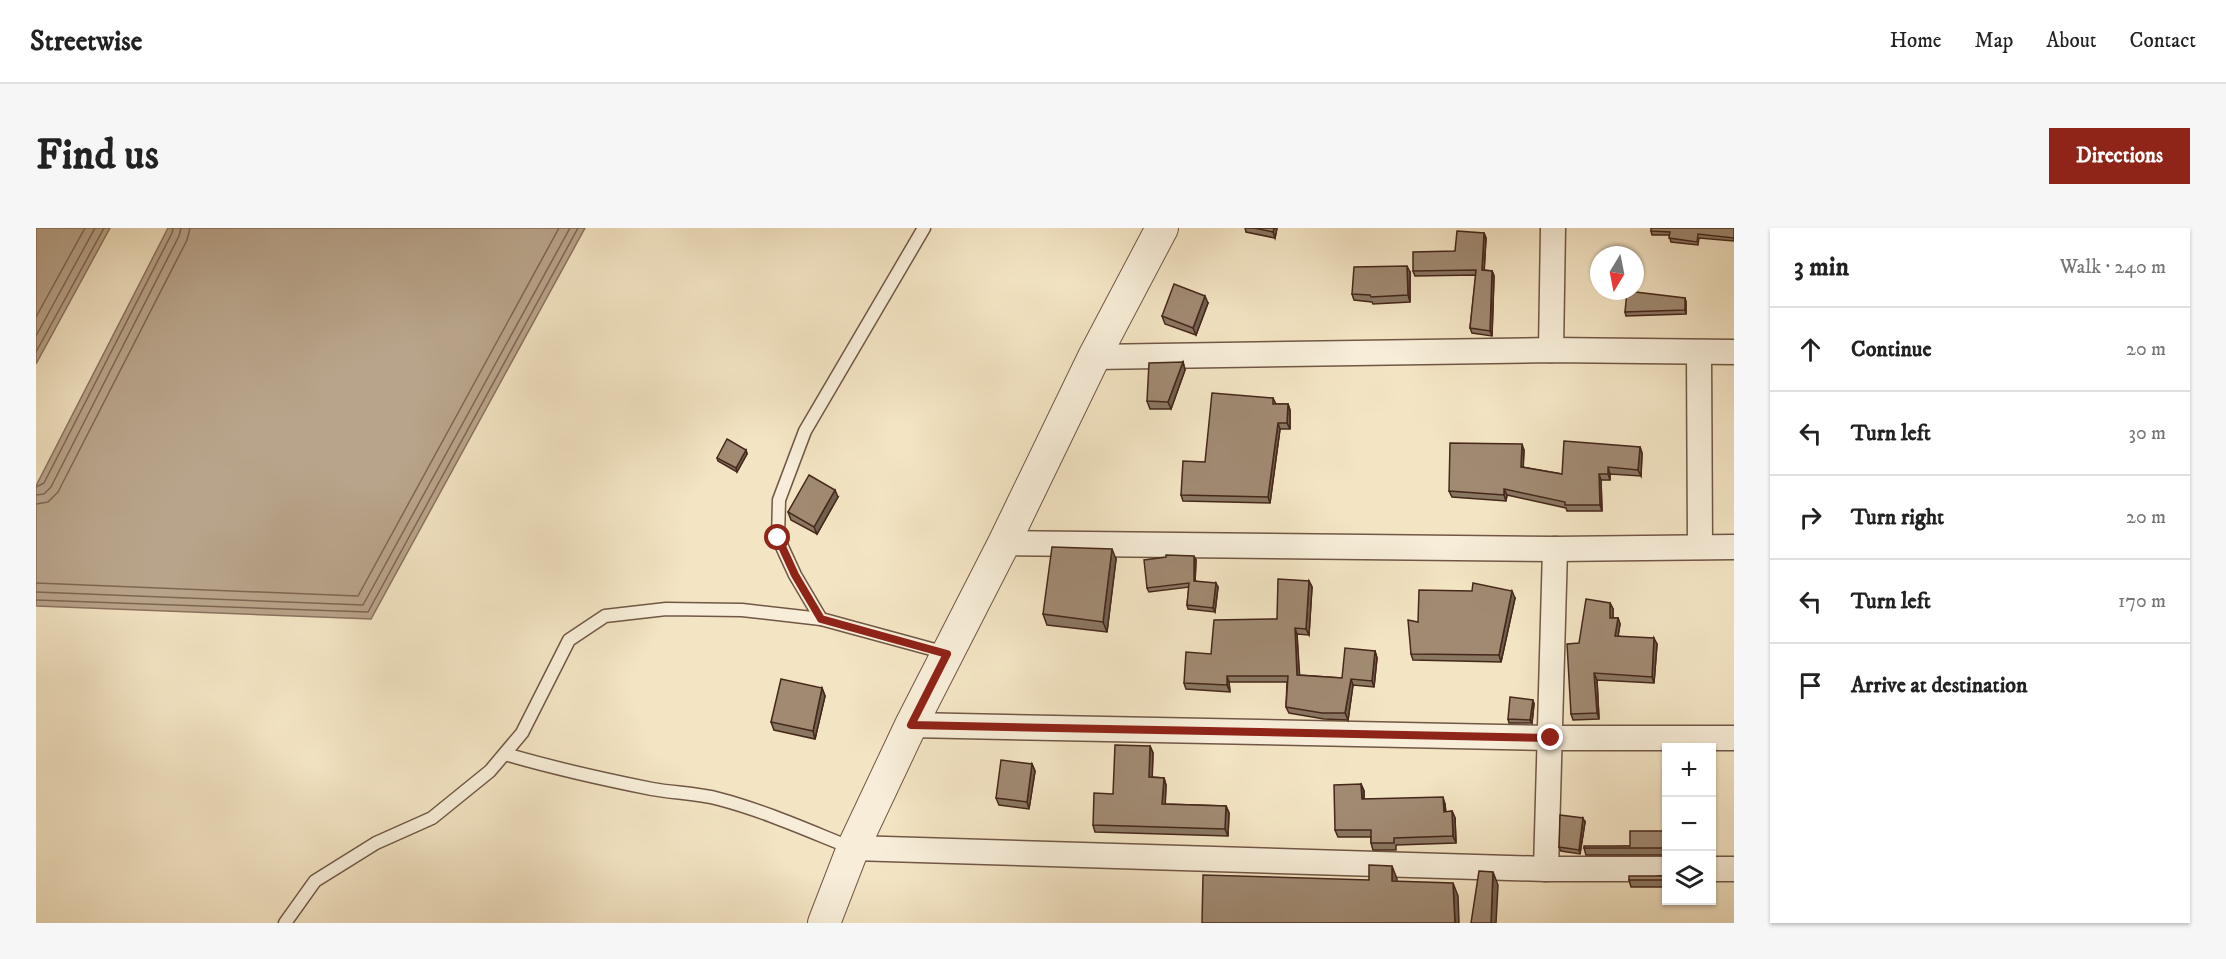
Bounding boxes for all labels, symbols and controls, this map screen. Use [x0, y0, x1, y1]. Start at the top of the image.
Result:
text: Streetwise [30, 24, 142, 59]
text: Home [1890, 28, 1942, 54]
text: Map [1975, 28, 2013, 54]
text: About [2046, 28, 2097, 54]
text: Contact [2130, 28, 2196, 54]
button: Directions [2049, 128, 2190, 184]
text: Find us [36, 130, 159, 182]
north arrow [1590, 246, 1644, 300]
text: 3 min [1794, 251, 1849, 284]
text: Walk · 240 m [2060, 255, 2166, 280]
icon: ahead [1794, 333, 1827, 366]
text: Continue [1851, 336, 1932, 363]
text: 20 m [2126, 337, 2166, 362]
icon: left [1794, 417, 1827, 450]
text: Turn left [1851, 420, 1931, 447]
text: 30 m [2128, 421, 2166, 446]
icon: right [1794, 501, 1827, 534]
text: Turn right [1851, 504, 1944, 531]
text: 20 m [2126, 505, 2166, 530]
route start [764, 524, 790, 550]
icon: left [1794, 585, 1827, 618]
text: Turn left [1851, 588, 1931, 615]
text: 170 m [2118, 589, 2166, 614]
icon: arrive [1794, 669, 1827, 702]
text: Arrive at destination [1851, 672, 2028, 699]
route end [1537, 724, 1563, 750]
map controls [1662, 743, 1716, 905]
button: + [1662, 743, 1716, 797]
button: − [1662, 797, 1716, 851]
button: layers [1662, 851, 1716, 905]

